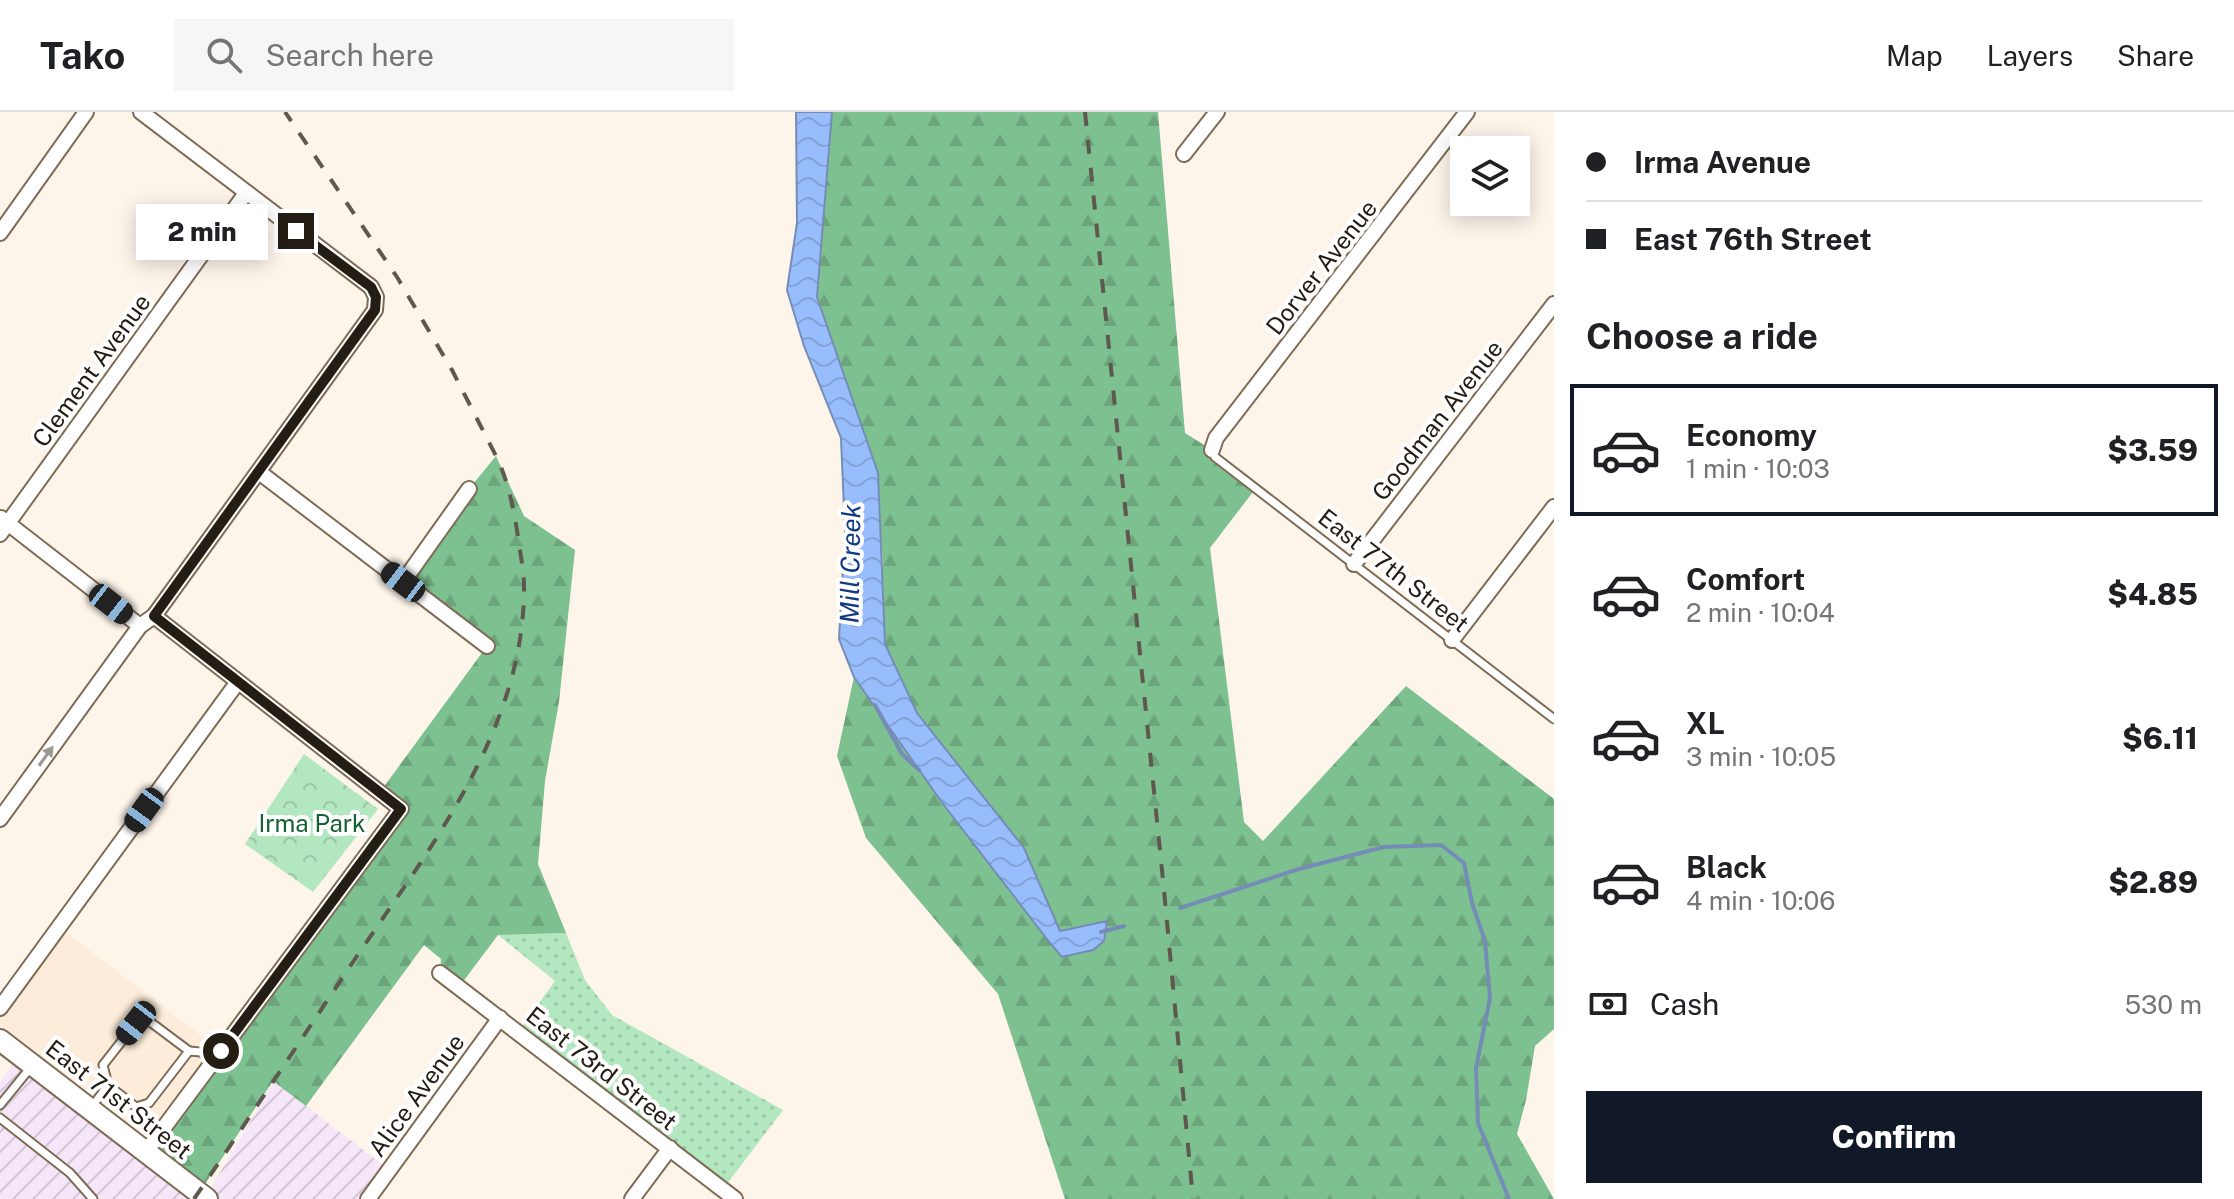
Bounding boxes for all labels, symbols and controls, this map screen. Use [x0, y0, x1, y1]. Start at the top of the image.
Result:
search box [174, 19, 734, 91]
text: Tako [40, 33, 126, 78]
icon: search [202, 33, 246, 77]
text: Search here [266, 37, 434, 73]
text: Map [1886, 39, 1943, 72]
text: Layers [1987, 39, 2073, 72]
text: Share [2117, 39, 2194, 72]
map controls [1450, 136, 1530, 216]
button: layers [1450, 136, 1530, 216]
text: Irma Avenue [1634, 144, 1811, 180]
street label: Dorver Avenue [1260, 194, 1382, 340]
callout: 2 min [136, 203, 268, 259]
route end [278, 213, 314, 249]
text: 2 min [167, 216, 237, 247]
text: East 76th Street [1634, 221, 1872, 257]
street label: Clement Avenue [26, 288, 156, 452]
text: Choose a ride [1586, 315, 1818, 357]
street label: Goodman Avenue [1366, 334, 1508, 506]
icon: car [1590, 414, 1662, 486]
text: Economy [1686, 417, 1817, 453]
text: $3.59 [2107, 432, 2198, 468]
text: 1 min · 10:03 [1686, 453, 1830, 484]
street label: East 77th Street [1313, 503, 1475, 637]
water label: Mill Creek [833, 504, 867, 624]
car [377, 558, 429, 606]
icon: car [1590, 558, 1662, 630]
text: Comfort [1686, 561, 1805, 597]
text: $4.85 [2107, 576, 2198, 612]
car [85, 580, 137, 628]
text: 2 min · 10:04 [1686, 597, 1835, 628]
icon: car [1590, 702, 1662, 774]
text: XL [1686, 705, 1725, 741]
text: $6.11 [2122, 720, 2198, 756]
text: 3 min · 10:05 [1686, 741, 1836, 772]
one-way arrow [38, 745, 54, 767]
car [120, 784, 168, 836]
park label: Irma Park [258, 809, 366, 837]
icon: car [1590, 846, 1662, 918]
text: Black [1686, 849, 1767, 885]
text: $2.89 [2108, 864, 2198, 900]
text: 4 min · 10:06 [1686, 885, 1835, 916]
icon: cash [1586, 982, 1630, 1026]
text: Cash [1650, 986, 1719, 1022]
text: 530 m [2124, 989, 2202, 1020]
car [112, 997, 160, 1049]
street label: East 73rd Street [521, 1001, 683, 1135]
street label: Alice Avenue [362, 1028, 470, 1162]
route start [203, 1033, 239, 1069]
street label: East 71st Street [41, 1034, 197, 1164]
button: Confirm [1586, 1091, 2202, 1183]

